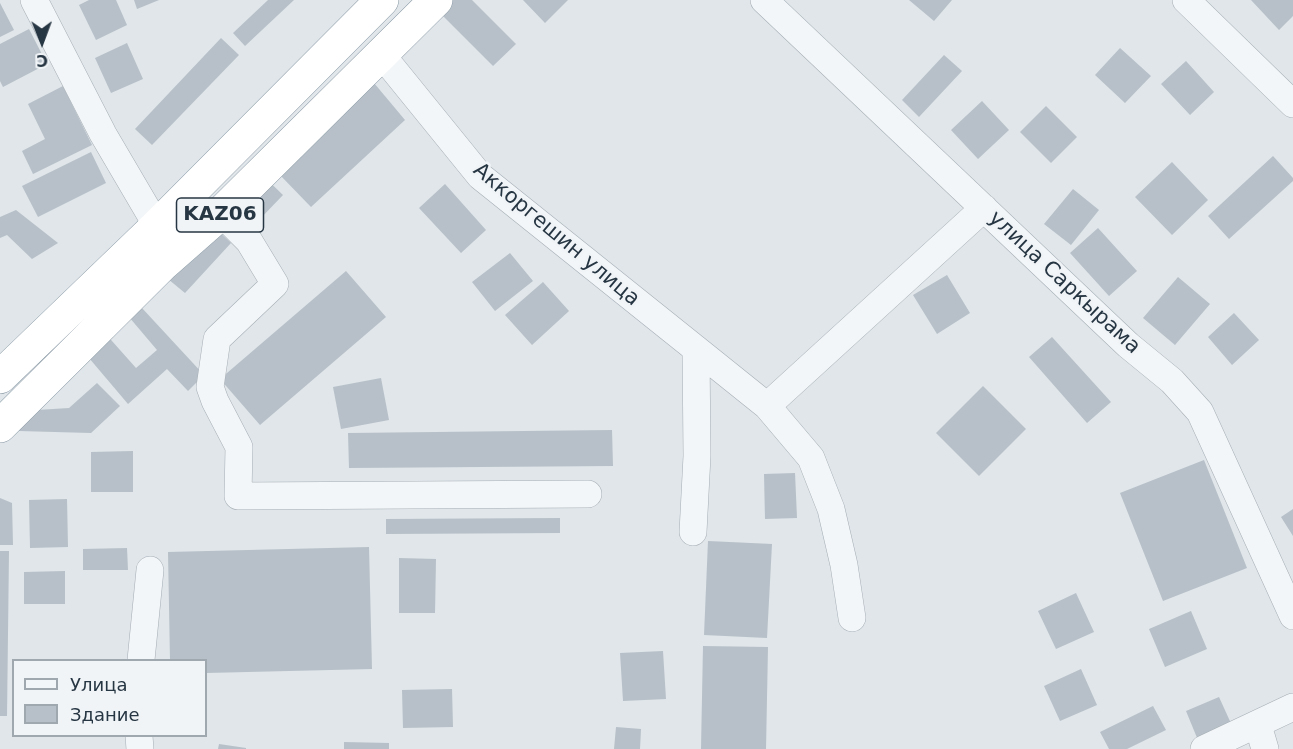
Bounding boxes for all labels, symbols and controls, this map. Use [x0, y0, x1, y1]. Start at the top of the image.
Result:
north arrow [12, 12, 72, 72]
text: С [36, 51, 48, 70]
street label: Аккоргешин улица [468, 158, 644, 312]
road number: KАZ06 [176, 198, 264, 232]
street label: улица Саркырама [983, 206, 1145, 360]
legend [12, 659, 207, 737]
text: Улица [70, 674, 127, 695]
text: Здание [70, 704, 140, 725]

